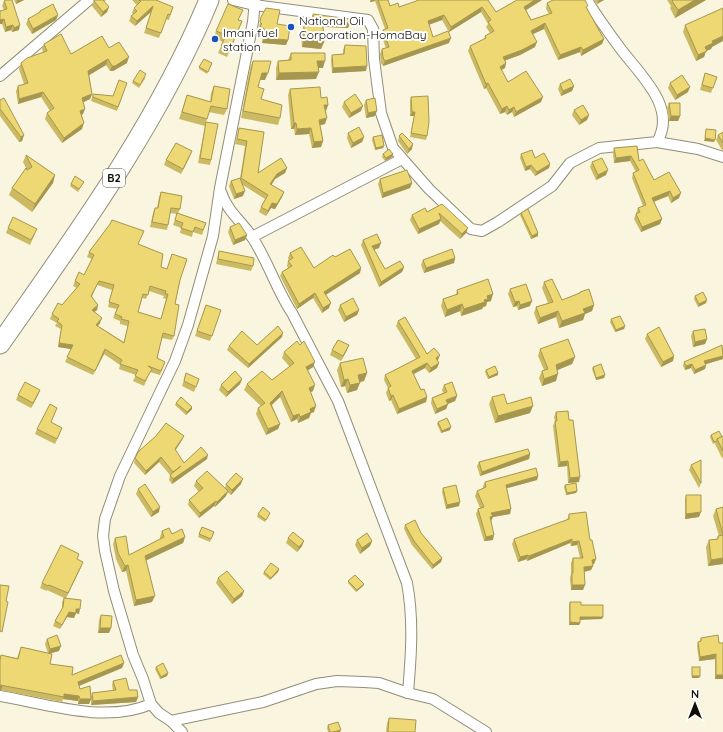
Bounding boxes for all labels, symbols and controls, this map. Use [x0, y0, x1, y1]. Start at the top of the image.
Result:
place label: National Oil Corporation-HomaBay [299, 13, 426, 42]
marker: National Oil Corporation-HomaBay [286, 22, 296, 32]
place label: Imani fuel station [223, 25, 278, 54]
marker: Imani fuel station [210, 34, 220, 44]
road number: B2 [103, 169, 125, 187]
north arrow [675, 684, 715, 724]
text: N [691, 687, 699, 701]

